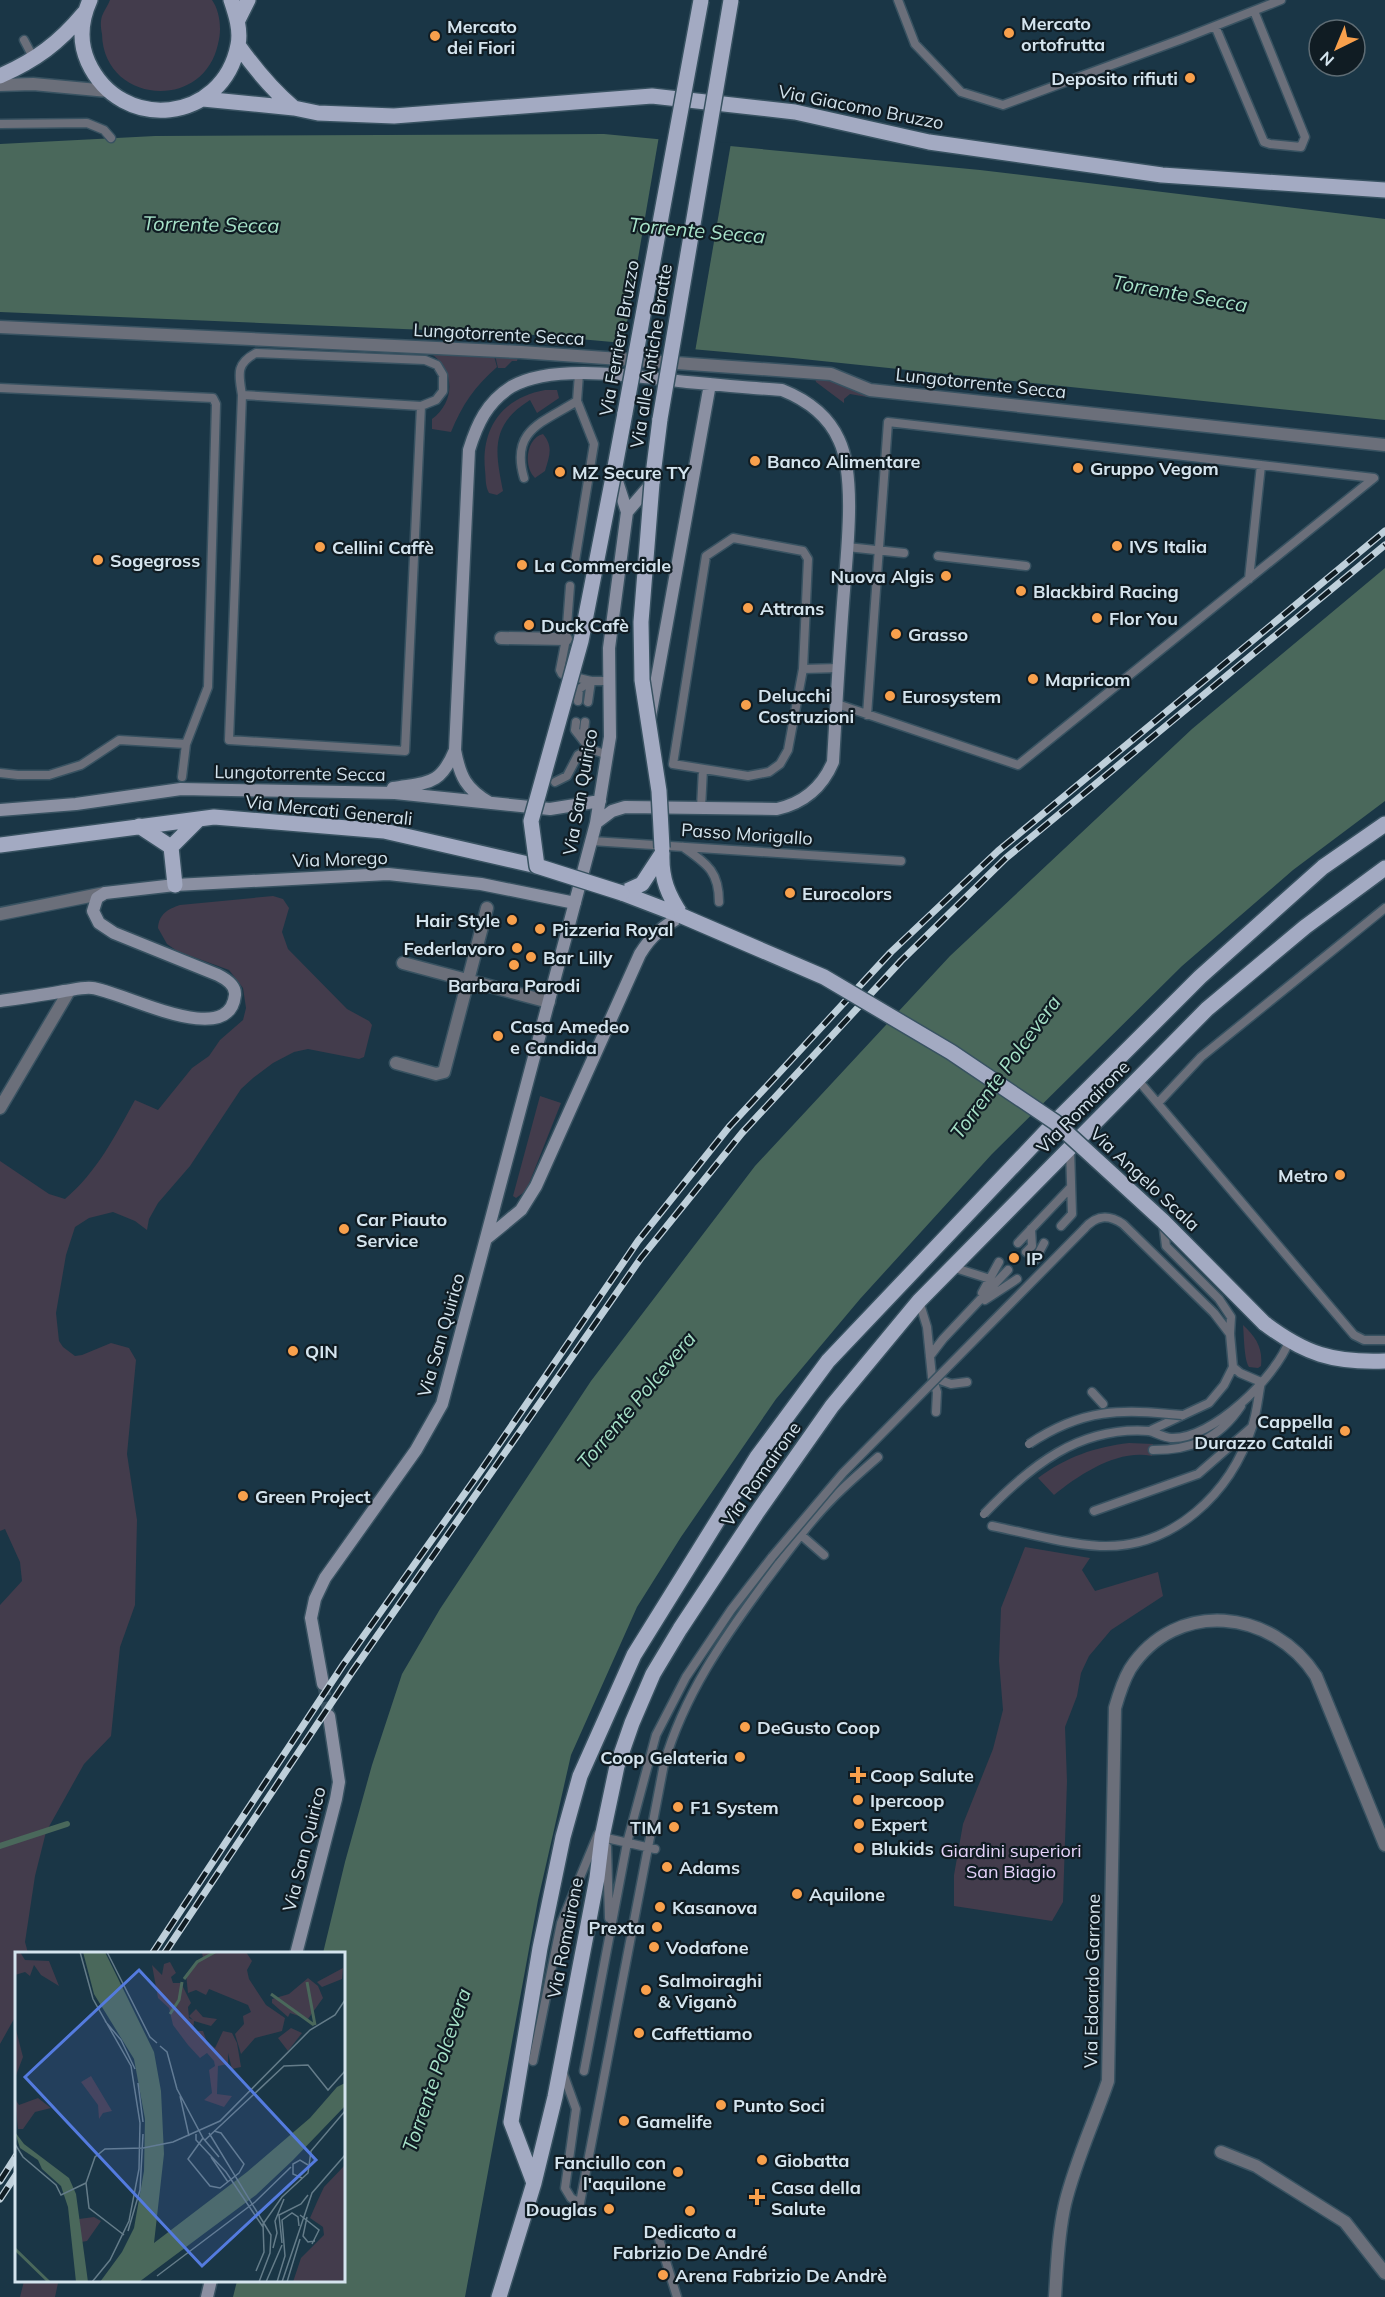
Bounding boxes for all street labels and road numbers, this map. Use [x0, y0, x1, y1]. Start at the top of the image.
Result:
street label: Via Giacomo Bruzzo [776, 80, 946, 134]
street label: Via Ferriere Bruzzo [594, 258, 644, 418]
street label: Via alle Antiche Bratte [625, 262, 677, 450]
street label: Lungotorrente Secca [413, 318, 585, 350]
street label: Lungotorrente Secca [895, 363, 1067, 403]
street label: Via San Quirico [558, 727, 602, 857]
street label: Lungotorrente Secca [214, 760, 386, 786]
street label: Via Mercati Generali [244, 790, 414, 830]
street label: Passo Morigallo [680, 818, 814, 850]
street label: Via Morego [292, 846, 388, 872]
street label: Via Romairone [1031, 1055, 1135, 1159]
street label: Via Angelo Scala [1085, 1122, 1205, 1236]
street label: Via San Quirico [412, 1270, 470, 1400]
street label: Via Romairone [716, 1417, 806, 1531]
street label: Via San Quirico [277, 1784, 331, 1914]
street label: Via Romairone [542, 1876, 588, 2000]
street label: Via Edoardo Garrone [1079, 1894, 1105, 2068]

